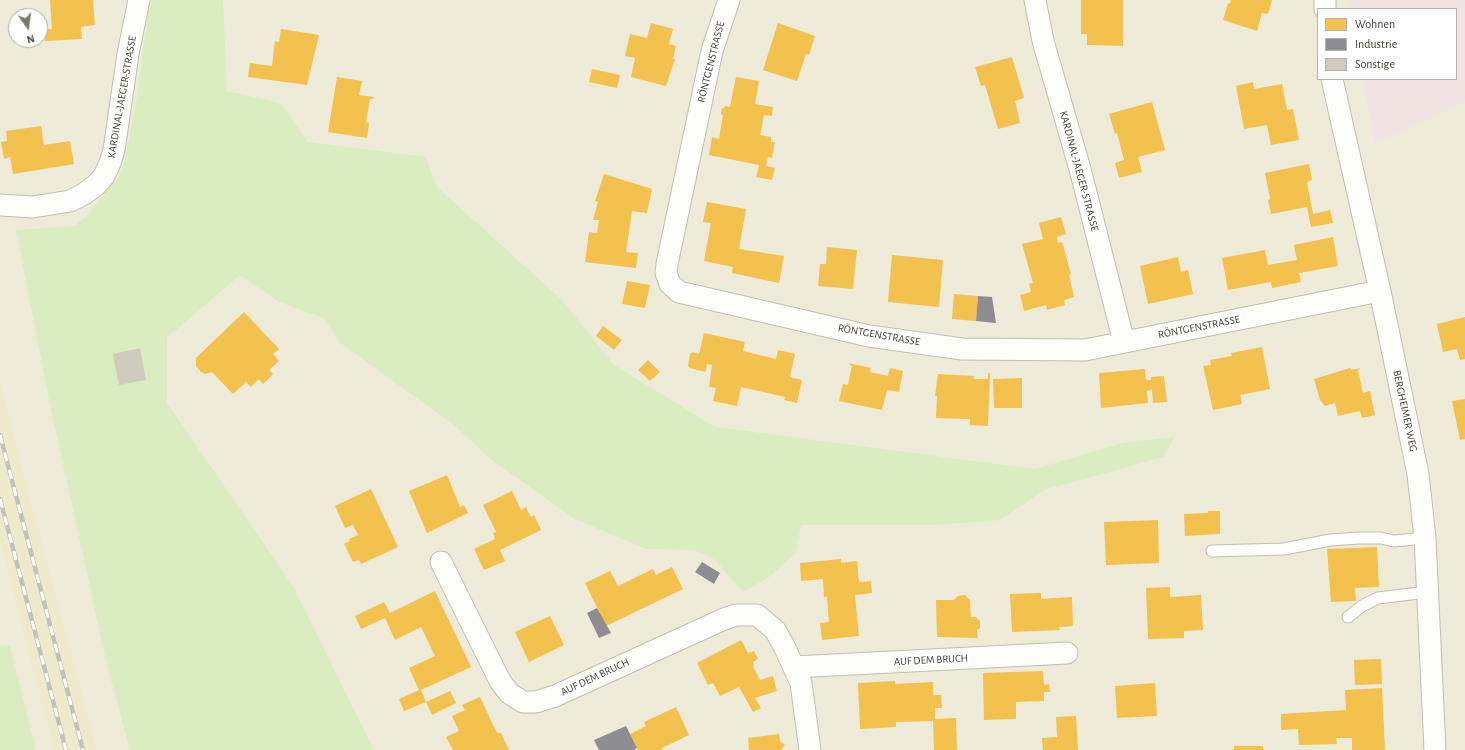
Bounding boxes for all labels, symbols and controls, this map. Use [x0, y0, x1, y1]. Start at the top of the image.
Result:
north arrow [8, 8, 48, 48]
legend [1317, 8, 1457, 80]
text: Wohnen [1355, 18, 1395, 30]
street label: RÖNTGENSTRASSE [695, 20, 727, 104]
text: N [26, 33, 36, 45]
street label: KARDINAL-JAEGER-STRASSE [105, 35, 139, 159]
text: Industrie [1355, 38, 1397, 50]
text: Sonstige [1355, 58, 1395, 70]
street label: KARDINAL-JAEGER-STRASSE [1057, 109, 1101, 233]
street label: RÖNTGENSTRASSE [1157, 313, 1241, 341]
street label: RÖNTGENSTRASSE [837, 321, 921, 349]
street label: BERGHEIMER WEG [1390, 369, 1420, 453]
street label: AUF DEM BRUCH [893, 651, 969, 669]
street label: AUF DEM BRUCH [558, 655, 632, 699]

